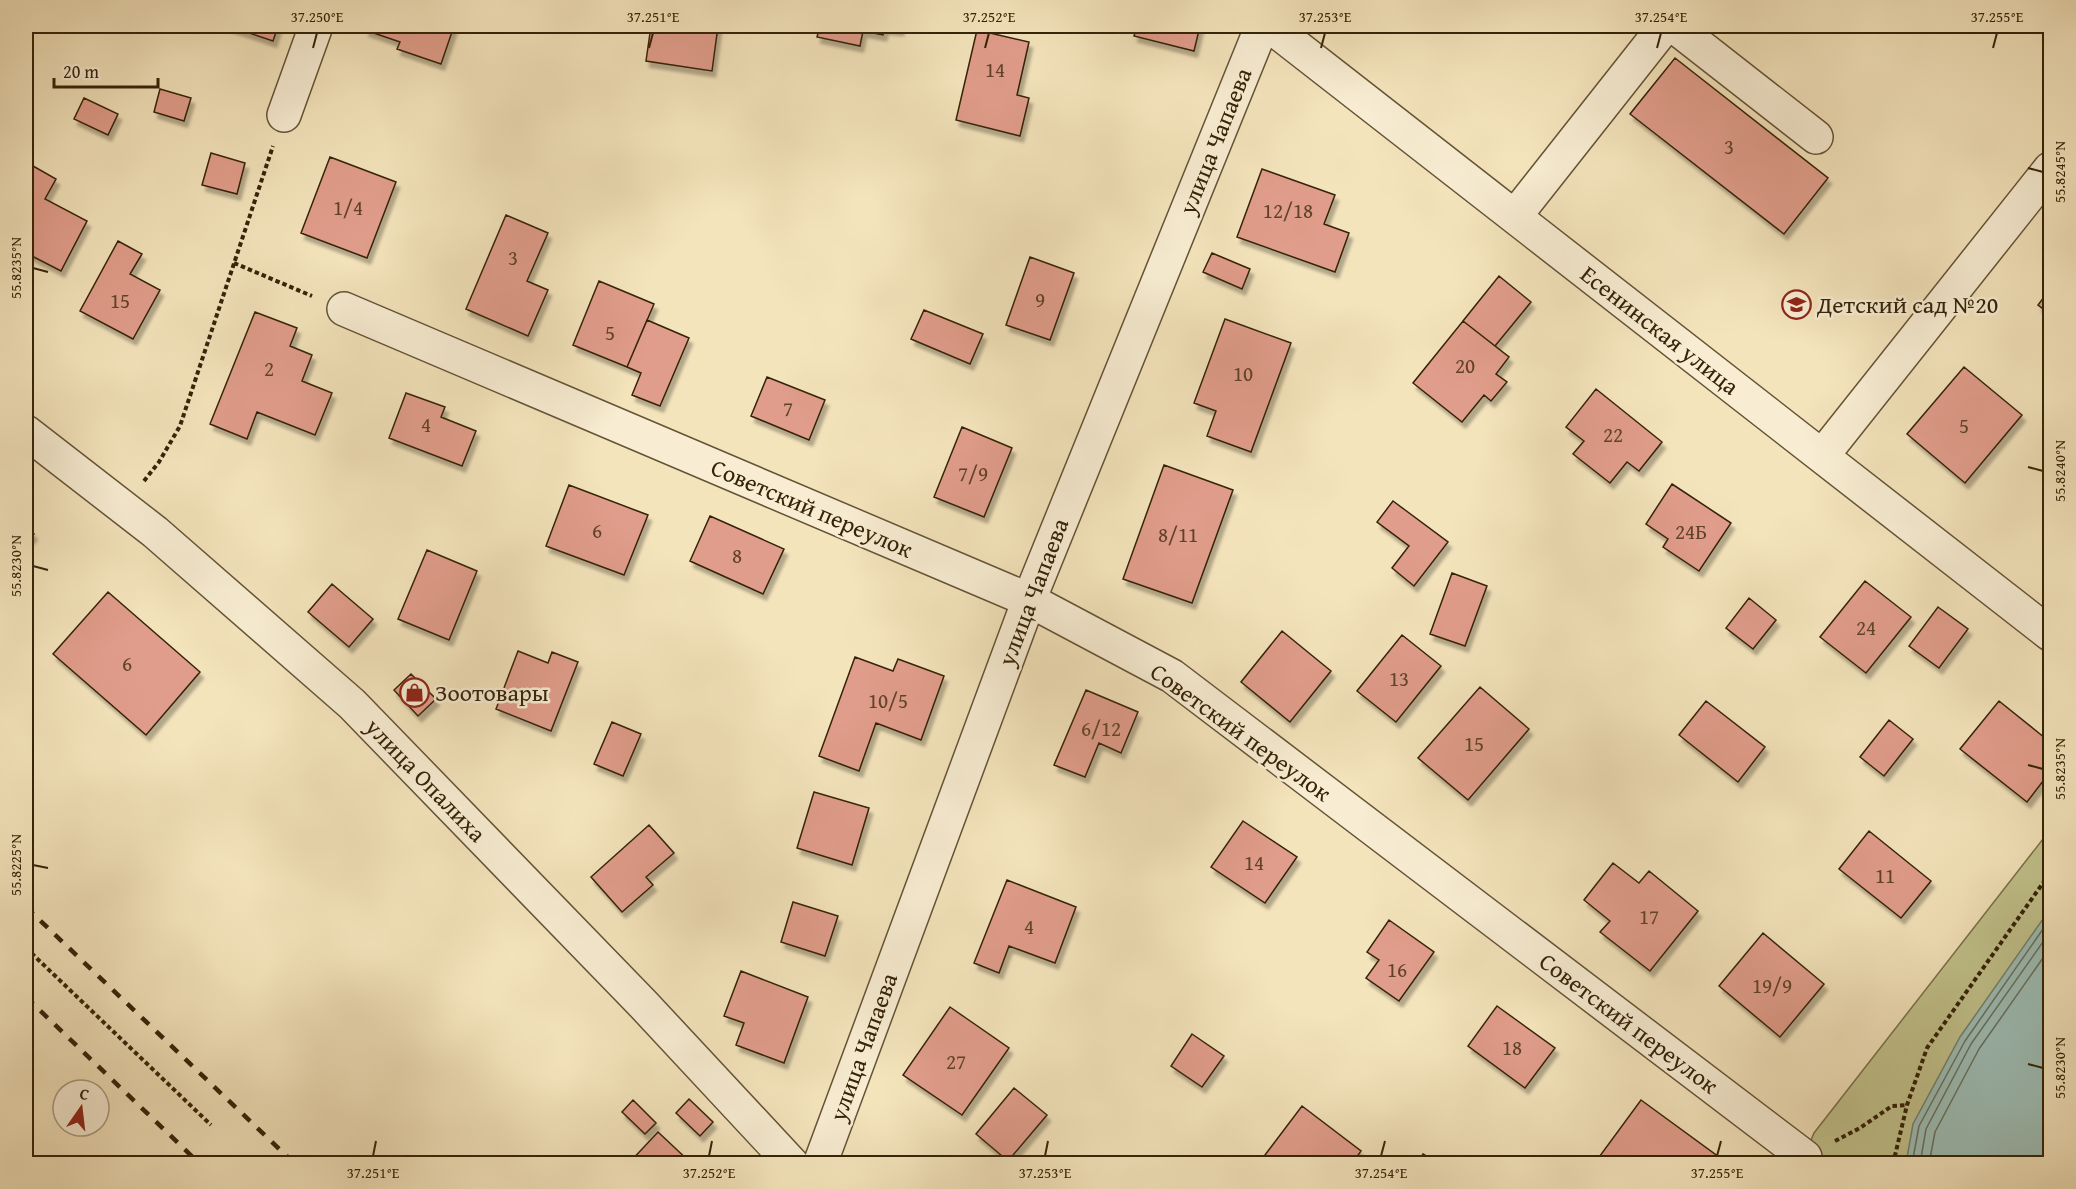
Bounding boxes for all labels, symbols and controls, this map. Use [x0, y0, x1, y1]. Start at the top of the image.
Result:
text: 37.250°E [291, 6, 344, 27]
text: 37.251°E [627, 6, 680, 27]
text: 37.252°E [963, 6, 1016, 27]
text: 37.253°E [1299, 6, 1352, 27]
text: 37.254°E [1635, 6, 1688, 27]
text: 37.255°E [1971, 6, 2024, 27]
scale bar [54, 51, 158, 89]
house number: 14 [985, 54, 1005, 85]
text: 20 m [63, 58, 99, 85]
street label: улица Чапаева [1169, 62, 1261, 221]
house number: 3 [1724, 131, 1734, 162]
text: 55.8245°N [2049, 141, 2070, 203]
house number: 1/4 [333, 192, 363, 223]
house number: 12/18 [1263, 195, 1313, 226]
text: 55.8235°N [5, 237, 26, 299]
house number: 3 [508, 242, 518, 273]
street label: Есенинская улица [1573, 257, 1747, 404]
house number: 9 [1035, 284, 1045, 315]
house number: 15 [110, 285, 130, 316]
place label: Детский сад №20 [1816, 287, 1998, 322]
school or university icon: Детский сад №20 [1780, 288, 1812, 320]
house number: 5 [605, 317, 615, 348]
house number: 20 [1455, 350, 1475, 381]
house number: 2 [264, 353, 274, 384]
house number: 10 [1233, 358, 1253, 389]
house number: 7 [783, 393, 793, 424]
house number: 4 [421, 409, 431, 440]
house number: 5 [1959, 410, 1969, 441]
house number: 22 [1603, 419, 1623, 450]
text: 55.8240°N [2049, 440, 2070, 502]
street label: Советский переулок [706, 450, 919, 567]
house number: 7/9 [958, 458, 988, 489]
street label: улица Чапаева [988, 513, 1077, 672]
house number: 6 [592, 515, 602, 546]
house number: 24Б [1675, 516, 1707, 547]
house number: 8/11 [1158, 519, 1198, 550]
text: 55.8230°N [5, 535, 26, 597]
house number: 8 [732, 540, 742, 571]
house number: 24 [1856, 612, 1876, 643]
house number: 6 [122, 648, 132, 679]
street label: Советский переулок [1143, 654, 1339, 810]
house number: 13 [1389, 663, 1409, 694]
place label: Зоотовары [435, 675, 549, 710]
shop icon: Зоотовары [398, 676, 430, 708]
house number: 10/5 [868, 685, 908, 716]
street label: улица Опалиха [357, 709, 495, 850]
house number: 6/12 [1081, 713, 1121, 744]
house number: 15 [1464, 728, 1484, 759]
text: 55.8235°N [2049, 738, 2070, 800]
text: 55.8225°N [5, 834, 26, 896]
house number: 14 [1244, 847, 1264, 878]
house number: 11 [1875, 860, 1895, 891]
house number: 17 [1639, 901, 1659, 932]
house number: 4 [1024, 911, 1034, 942]
street label: Советский переулок [1532, 944, 1726, 1102]
house number: 16 [1387, 954, 1407, 985]
street label: улица Чапаева [820, 967, 906, 1127]
house number: 19/9 [1752, 970, 1792, 1001]
house number: 18 [1502, 1032, 1522, 1063]
text: 55.8230°N [2049, 1037, 2070, 1099]
house number: 27 [946, 1046, 966, 1077]
north arrow [51, 1078, 111, 1138]
text: С [77, 1081, 92, 1106]
text: 37.251°E [347, 1162, 400, 1183]
text: 37.252°E [683, 1162, 736, 1183]
text: 37.253°E [1019, 1162, 1072, 1183]
text: 37.254°E [1355, 1162, 1408, 1183]
text: 37.255°E [1691, 1162, 1744, 1183]

